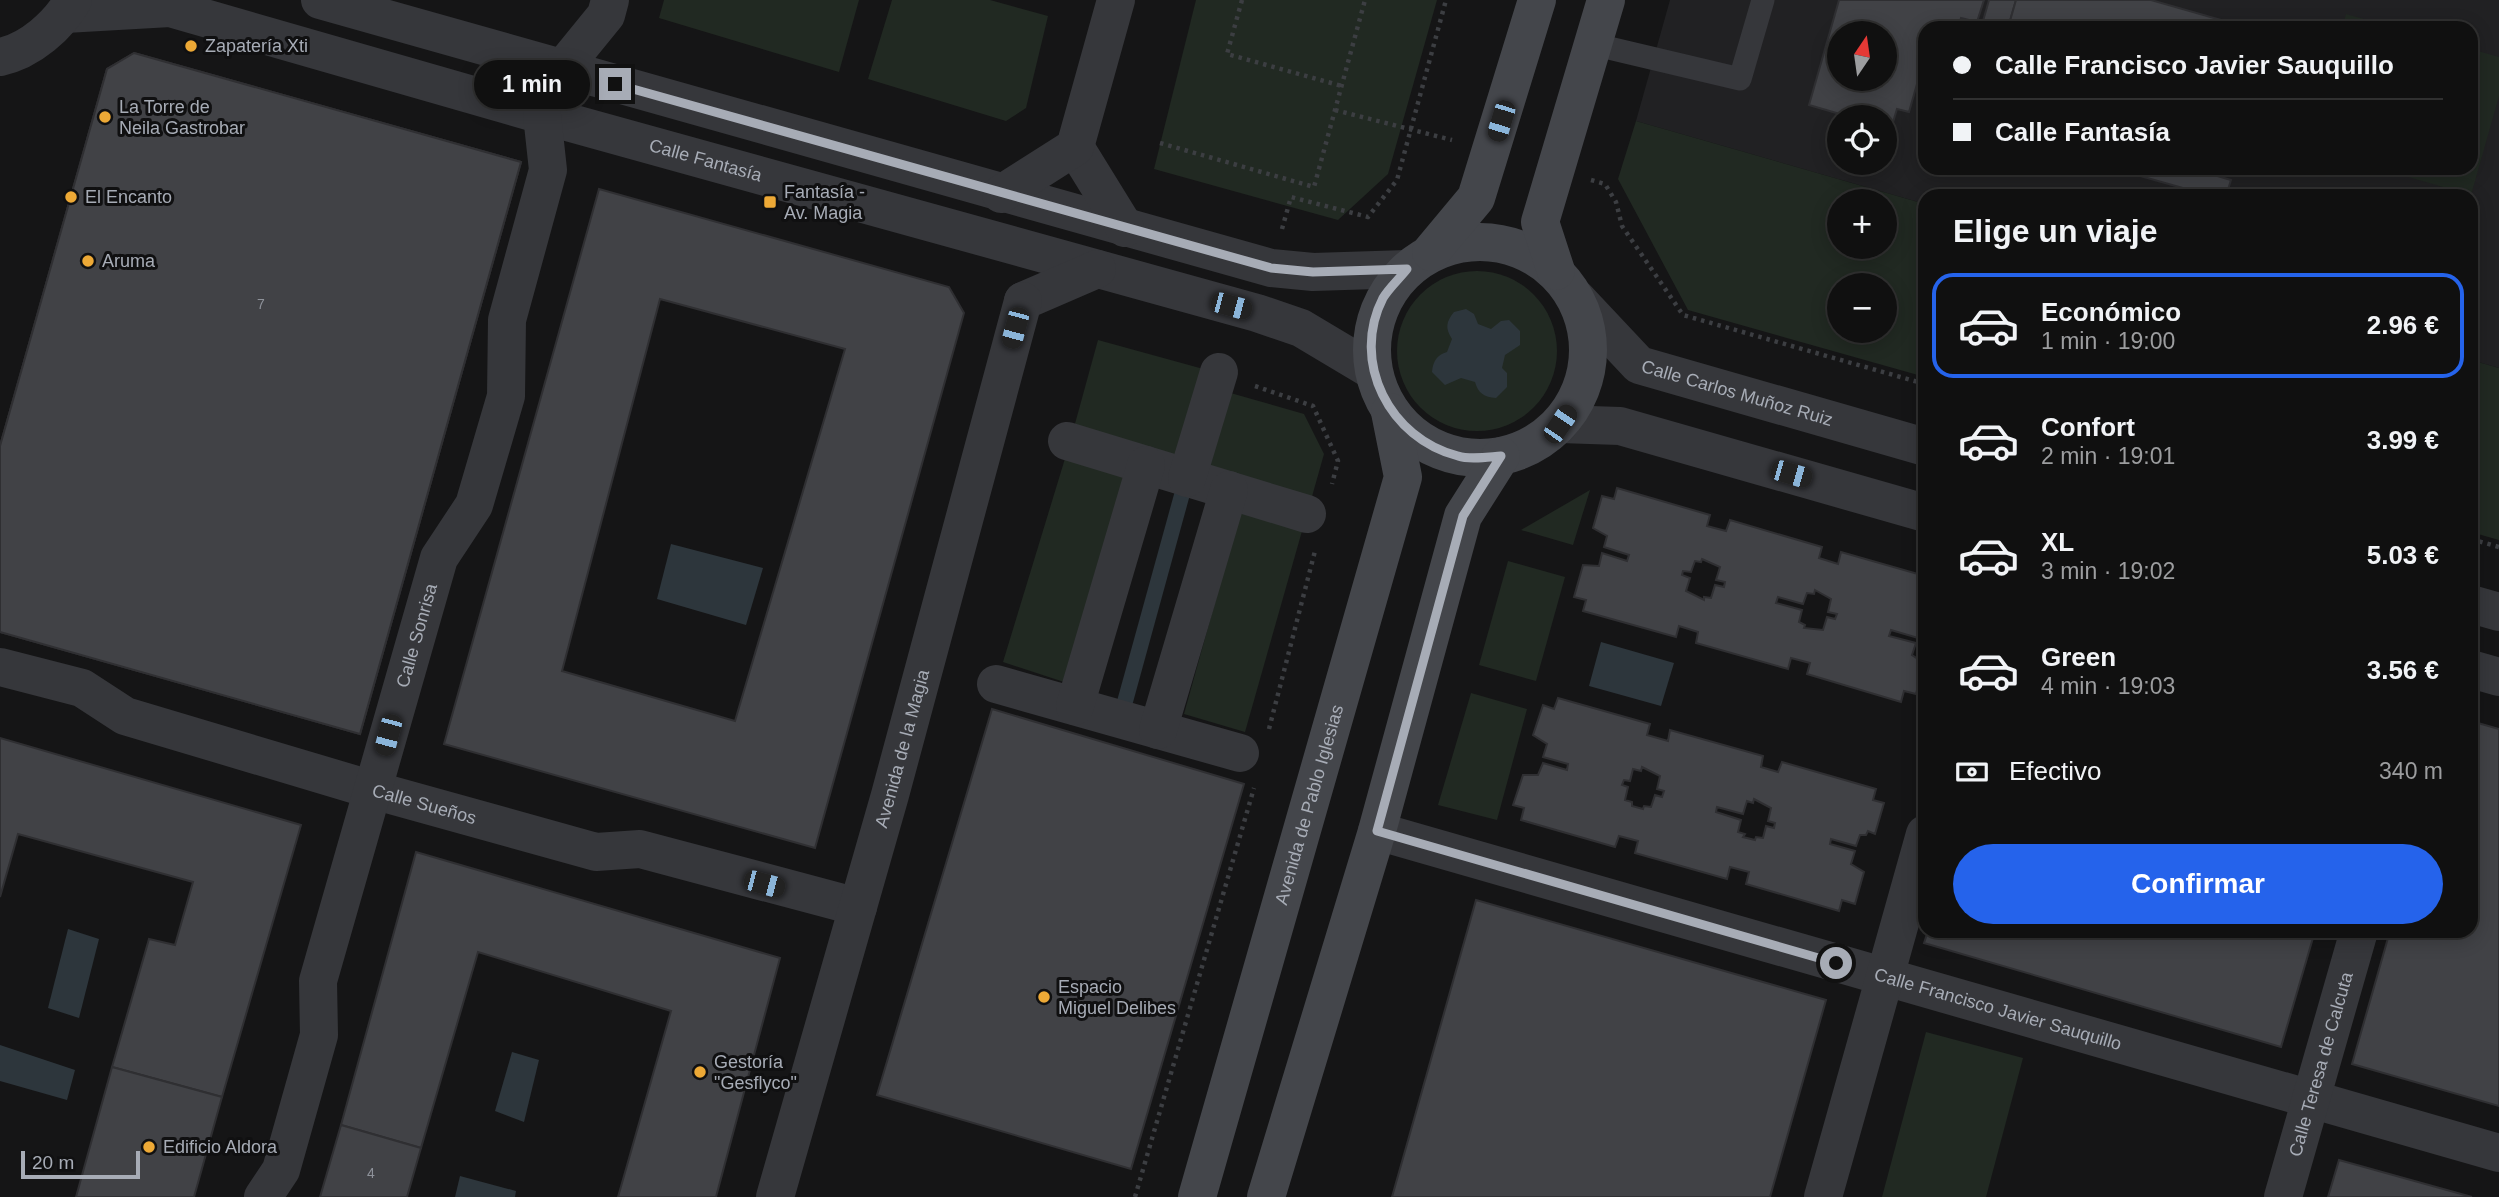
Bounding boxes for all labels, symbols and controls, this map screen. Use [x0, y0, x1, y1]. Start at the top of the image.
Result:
north arrow [1827, 21, 1897, 91]
map controls [1827, 21, 1897, 343]
place label: Zapatería Xti [205, 36, 308, 56]
marker: Zapatería Xti [183, 38, 199, 54]
text: Calle Francisco Javier Sauquillo [1995, 50, 2394, 80]
callout: 1 min [475, 60, 590, 108]
route end [599, 68, 631, 100]
text: 1 min [502, 71, 562, 97]
place label: La Torre de Neila Gastrobar [119, 97, 245, 138]
car [1485, 98, 1518, 144]
button: locate [1827, 105, 1897, 175]
marker: La Torre de Neila Gastrobar [97, 109, 113, 125]
text: Calle Fantasía [1995, 117, 2170, 147]
street label: Calle Fantasía [647, 135, 765, 186]
place label: Fantasía - Av. Magia [784, 182, 865, 223]
place label: El Encanto [85, 187, 172, 207]
marker: El Encanto [63, 189, 79, 205]
button: + [1827, 189, 1897, 259]
marker: Fantasía - Av. Magia [762, 194, 778, 210]
text: Elige un viaje [1953, 213, 2158, 249]
place label: Aruma [102, 251, 156, 271]
marker: Aruma [80, 253, 96, 269]
button: − [1827, 273, 1897, 343]
car [1208, 290, 1255, 322]
icon: car [1957, 294, 2020, 357]
house number: 7 [257, 296, 265, 312]
text: Económico [2041, 297, 2181, 327]
car [1000, 305, 1031, 351]
text: 2.96 € [2367, 310, 2439, 340]
text: 1 min · 19:00 [2041, 328, 2175, 354]
street label: Calle Carlos Muñoz Ruiz [1639, 356, 1835, 430]
car [1540, 401, 1581, 447]
icon: car [1957, 409, 2020, 472]
text: Confort [2041, 412, 2135, 442]
text: 3.99 € [2367, 425, 2439, 455]
text: 2 min · 19:01 [2041, 443, 2175, 469]
car [1768, 458, 1815, 490]
icon: car [1957, 524, 2020, 587]
text: XL [2041, 527, 2074, 557]
text: 5.03 € [2367, 540, 2439, 570]
text: 3 min · 19:02 [2041, 558, 2175, 584]
street label: Calle Sonrisa [392, 580, 441, 690]
icon: car [1957, 639, 2020, 702]
text: Green [2041, 642, 2116, 672]
text: 3.56 € [2367, 655, 2439, 685]
street label: Avenida de la Magia [871, 667, 934, 830]
text: 4 min · 19:03 [2041, 673, 2175, 699]
street label: Avenida de Pablo Iglesias [1271, 703, 1347, 907]
car [373, 712, 404, 758]
icon: cash [1953, 753, 1991, 791]
text: Efectivo [2009, 756, 2102, 786]
text: 340 m [2379, 758, 2443, 784]
street label: Calle Sueños [370, 780, 479, 828]
button: Confirmar [1953, 844, 2443, 924]
car [741, 868, 788, 900]
route start [1820, 947, 1852, 979]
street label: Calle Francisco Javier Sauquillo [1872, 964, 2124, 1054]
street label: Calle Teresa de Calcuta [2285, 969, 2357, 1159]
place label: Espacio Miguel Delibes [1058, 977, 1176, 1018]
marker: Espacio Miguel Delibes [1036, 989, 1052, 1005]
place label: Gestoría "Gesflyco" [714, 1052, 797, 1093]
marker: Gestoría "Gesflyco" [692, 1064, 708, 1080]
place label: Edificio Aldora [163, 1137, 278, 1157]
marker: Edificio Aldora [141, 1139, 157, 1155]
scale bar [21, 1148, 140, 1180]
text: 20 m [32, 1152, 74, 1173]
house number: 4 [367, 1165, 375, 1181]

